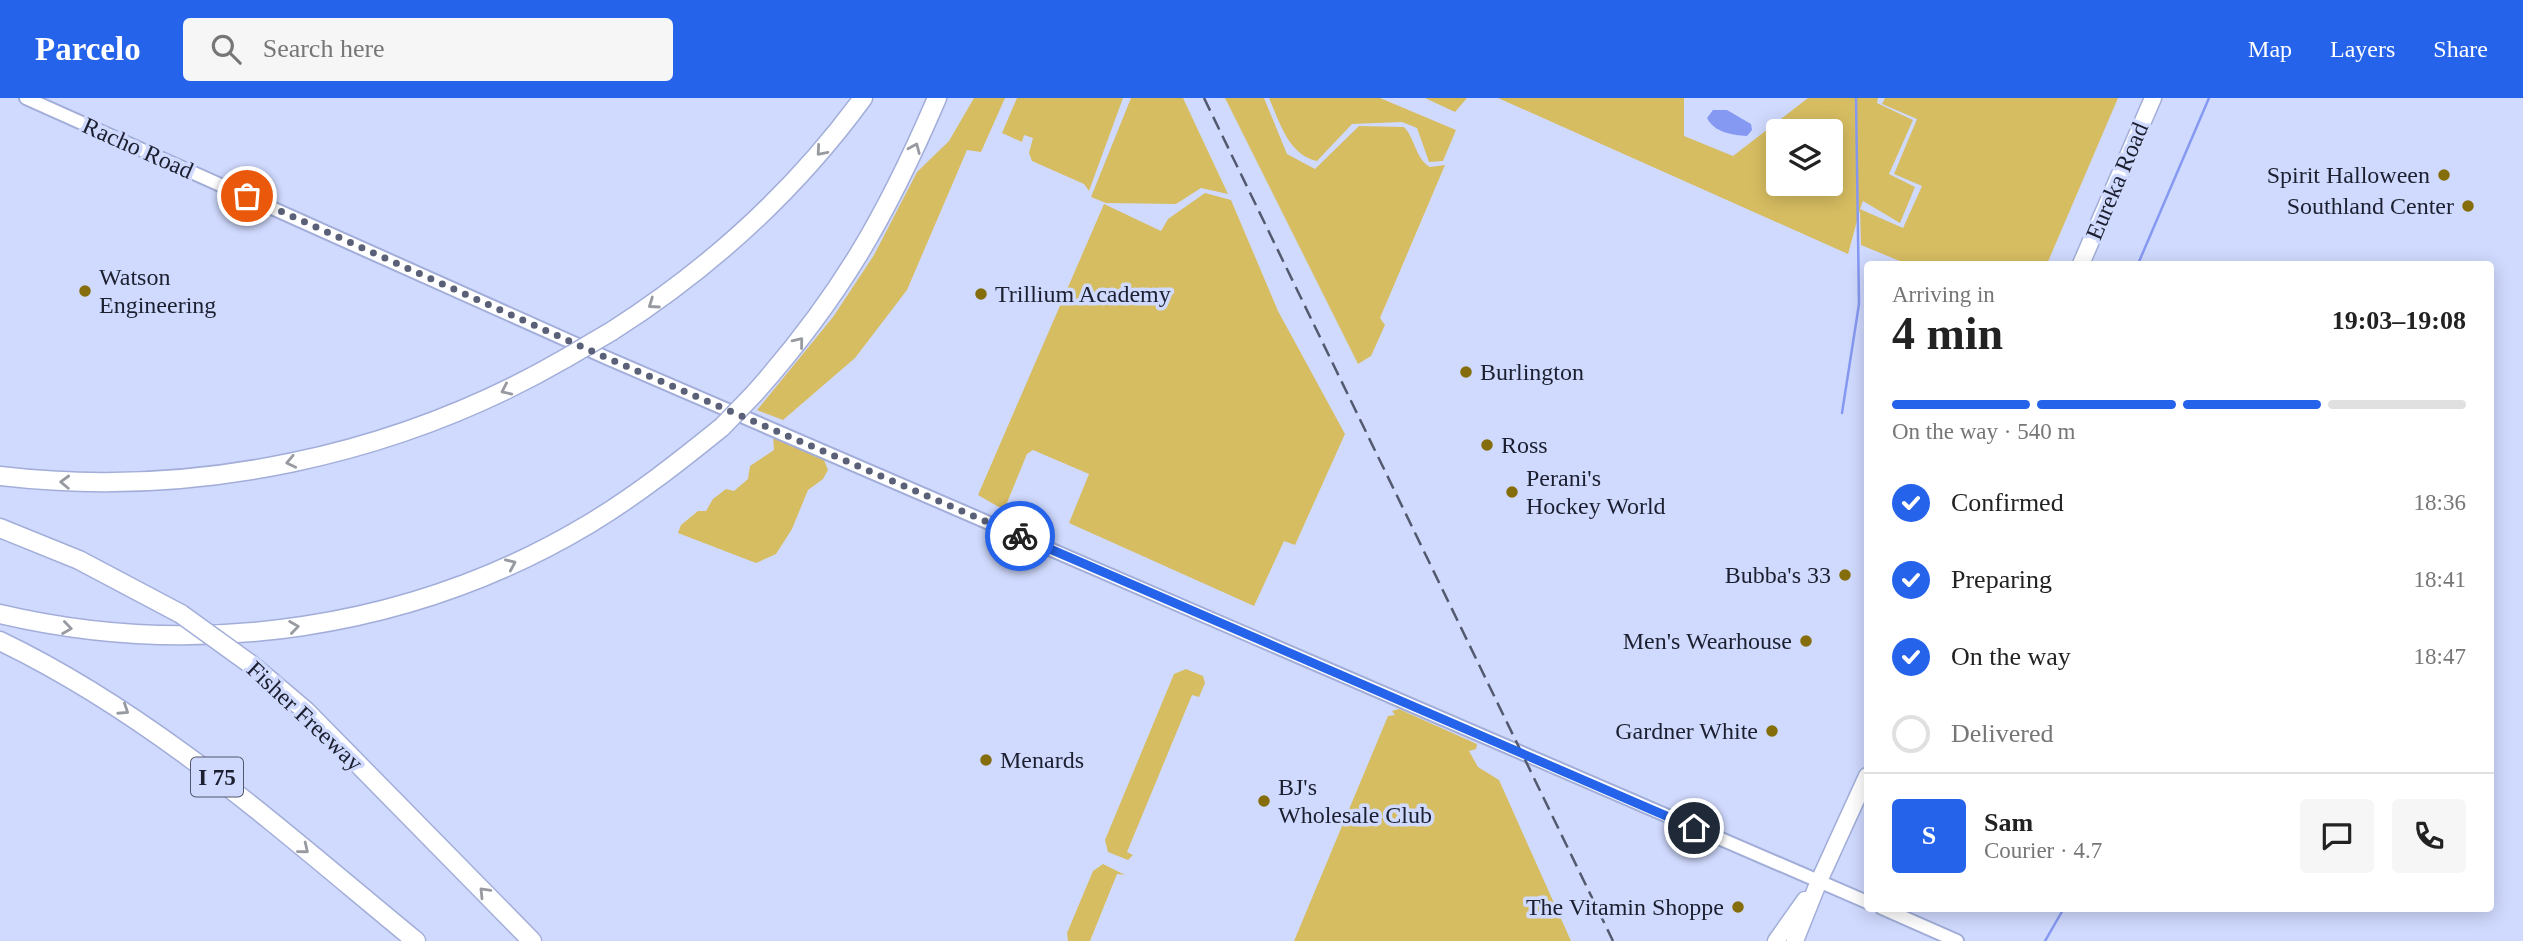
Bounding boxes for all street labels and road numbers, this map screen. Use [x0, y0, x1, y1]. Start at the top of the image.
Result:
street label: Racho Road [79, 112, 197, 184]
street label: Eureka Road [2081, 119, 2153, 243]
street label: Fisher Freeway [242, 656, 368, 776]
road number: I 75 [191, 758, 243, 796]

